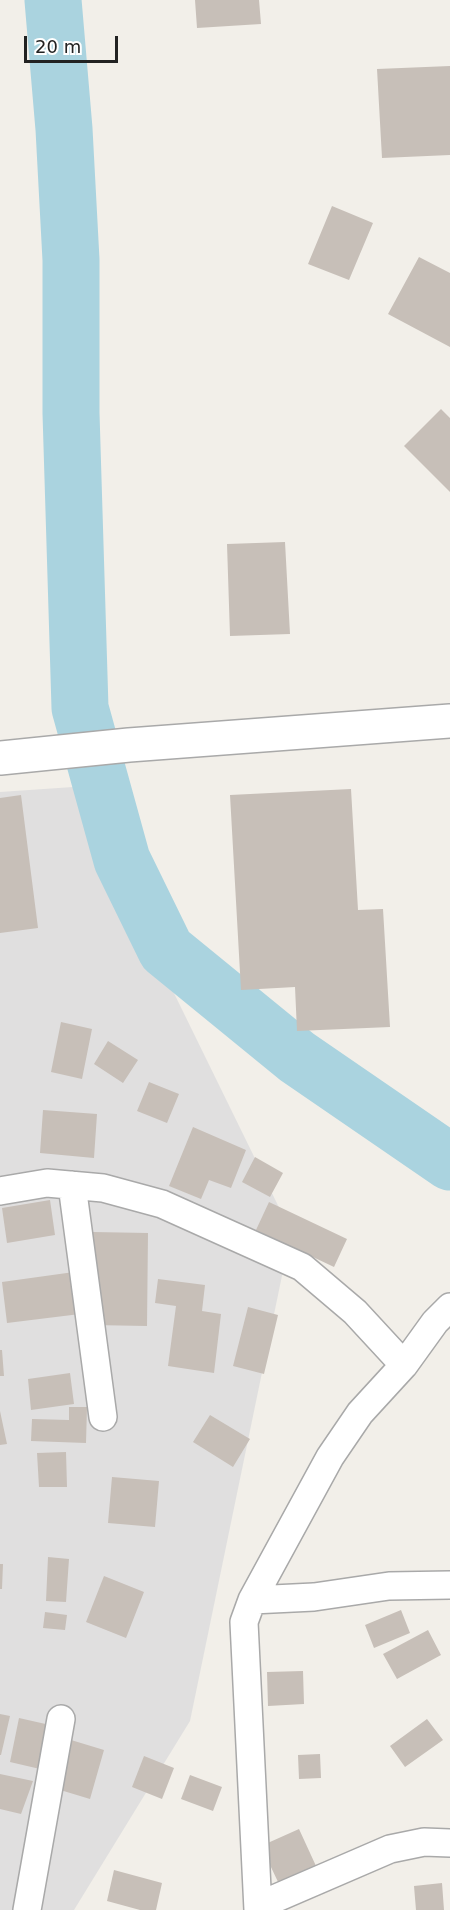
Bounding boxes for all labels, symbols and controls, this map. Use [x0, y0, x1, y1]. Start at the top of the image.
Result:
scale bar [27, 24, 122, 62]
text: 20 m [35, 36, 81, 57]

